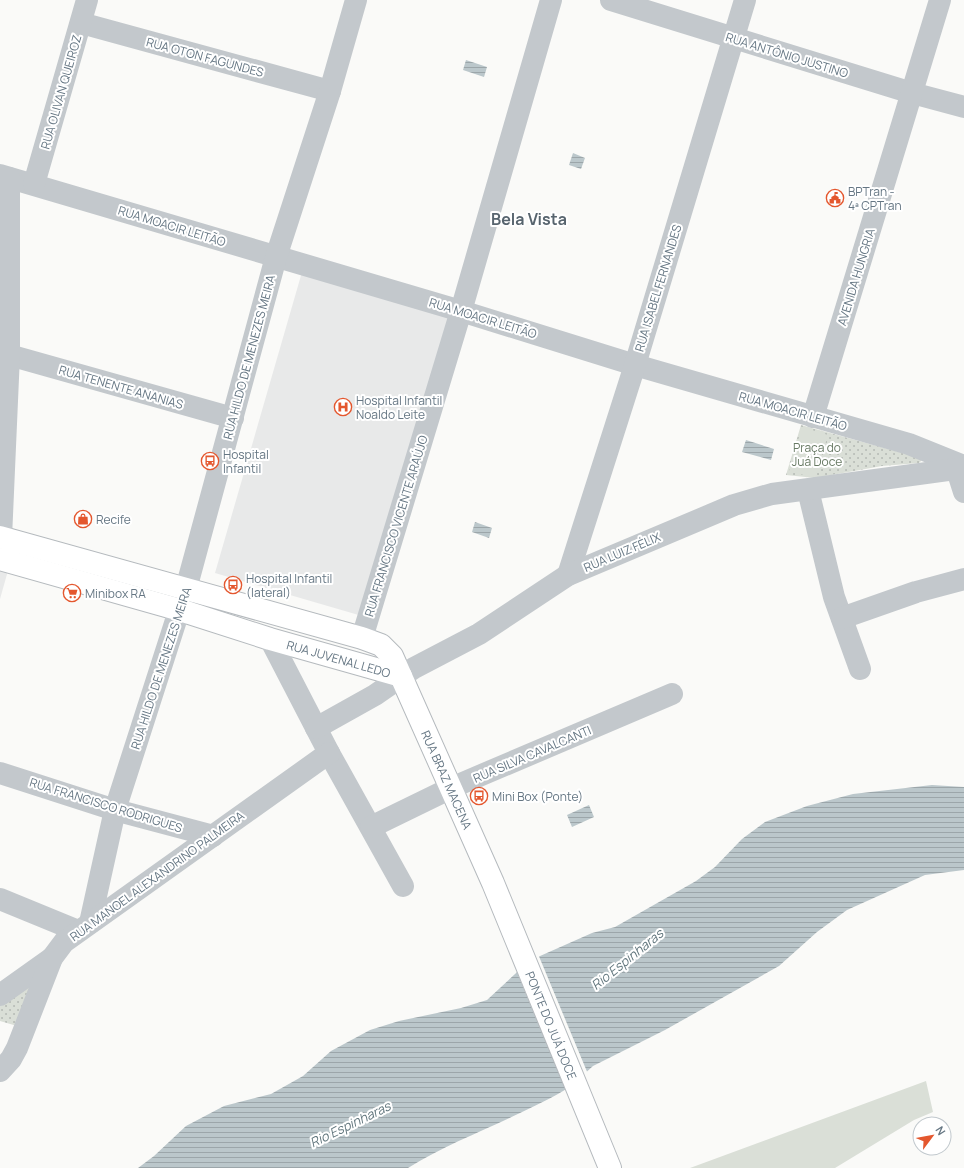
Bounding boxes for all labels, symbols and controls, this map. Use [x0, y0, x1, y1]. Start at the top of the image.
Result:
street label: RUA ANTÔNIO JUSTINO [724, 28, 851, 82]
street label: RUA OLIVAN QUEIROZ [37, 33, 85, 151]
street label: RUA OTON FAGUNDES [144, 33, 266, 81]
place label: BPTran - 4ª CPTran [848, 183, 902, 214]
public building icon: BPTran - 4ª CPTran [825, 188, 845, 208]
street label: RUA MOACIR LEITÃO [116, 202, 228, 251]
district label: Bela Vista [491, 208, 567, 230]
street label: RUA ISABEL FERNANDES [631, 222, 685, 354]
street label: AVENIDA HUNGRIA [833, 226, 879, 328]
street label: RUA HILDO DE MENEZES MEIRA [219, 272, 279, 441]
street label: RUA MOACIR LEITÃO [427, 294, 539, 343]
street label: RUA TENENTE ANANIAS [57, 361, 185, 413]
street label: RUA MOACIR LEITÃO [737, 387, 849, 435]
place label: Hospital Infantil Noaldo Leite [356, 392, 442, 423]
hospital icon: Hospital Infantil Noaldo Leite [333, 397, 353, 417]
street label: RUA FRANCISCO VICENTE ARAÚJO [360, 433, 432, 619]
park label: Praça do Juá Doce [792, 439, 842, 470]
place label: Hospital Infantil [223, 446, 269, 477]
bus stop icon: Hospital Infantil [200, 451, 220, 471]
shop icon: Recife [73, 509, 93, 529]
place label: Recife [96, 511, 131, 528]
street label: RUA LUIZ FÉLIX [581, 528, 664, 576]
place label: Hospital Infantil (lateral) [246, 570, 332, 601]
bus stop icon: Hospital Infantil (lateral) [223, 575, 243, 595]
supermarket icon: Minibox RA [62, 583, 82, 603]
street label: RUA HILDO DE MENEZES MEIRA [127, 584, 195, 751]
place label: Minibox RA [85, 585, 146, 602]
street label: RUA JUVENAL LEDO [285, 636, 393, 681]
street label: RUA SILVA CAVALCANTI [470, 721, 594, 787]
street label: RUA BRAZ MACENA [418, 727, 477, 832]
street label: RUA FRANCISCO RODRIGUES [27, 774, 185, 836]
bus stop icon: Mini Box (Ponte) [469, 786, 489, 806]
place label: Mini Box (Ponte) [492, 788, 583, 805]
street label: RUA MANOEL ALEXANDRINO PALMEIRA [66, 807, 248, 945]
water label: Rio Espinharas [587, 924, 668, 994]
street label: PONTE DO JUÁ DOCE [522, 969, 581, 1082]
water label: Rio Espinharas [307, 1096, 394, 1151]
north arrow [912, 1116, 952, 1156]
text: N [932, 1123, 949, 1138]

